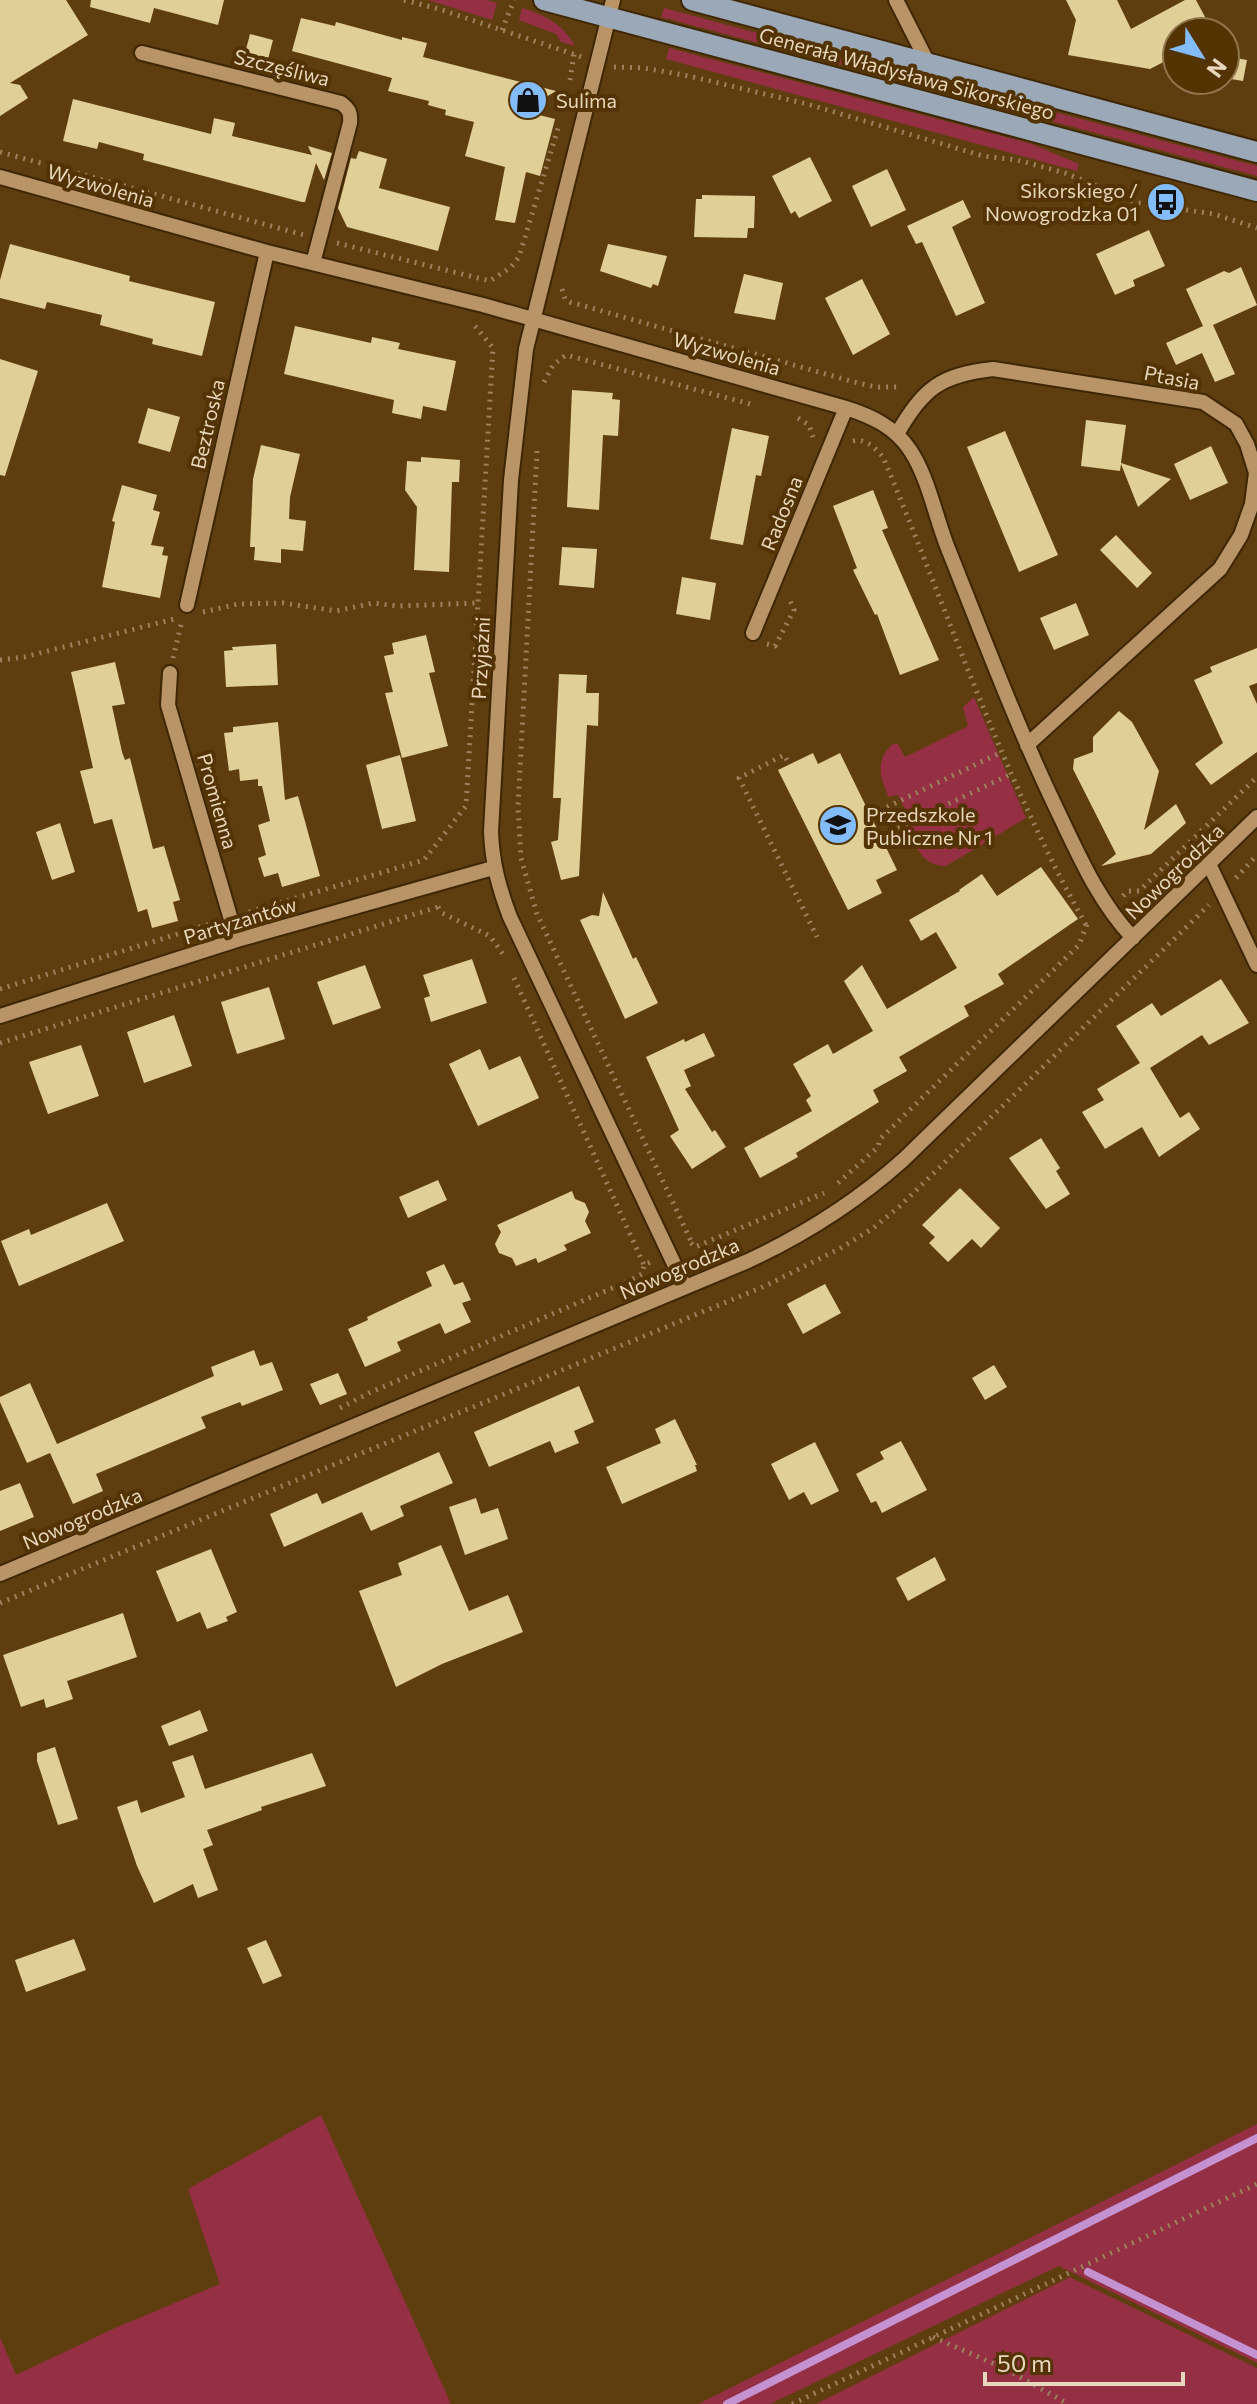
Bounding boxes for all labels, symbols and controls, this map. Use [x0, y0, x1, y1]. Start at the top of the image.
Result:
north arrow [1161, 16, 1241, 96]
street label: Generała Władysława Sikorskiego [757, 22, 1057, 124]
street label: Szczęśliwa [232, 44, 332, 90]
text: N [1202, 54, 1233, 83]
shop icon: Sulima [507, 79, 549, 121]
place label: Sulima [556, 88, 617, 112]
street label: Wyzwolenia [45, 158, 157, 212]
place label: Sikorskiego / Nowogrodzka 01 [985, 178, 1138, 225]
bus stop icon: Sikorskiego / Nowogrodzka 01 [1145, 181, 1187, 223]
street label: Wyzwolenia [671, 326, 783, 380]
street label: Ptasia [1142, 360, 1202, 394]
street label: Beztroska [185, 377, 229, 471]
street label: Radosna [755, 472, 807, 554]
street label: Przyjaźni [466, 616, 494, 700]
street label: Promienna [193, 750, 243, 852]
place label: Przedszkole Publiczne Nr 1 [866, 802, 993, 849]
school or university icon: Przedszkole Publiczne Nr 1 [817, 804, 859, 846]
street label: Nowogrodzka [1120, 818, 1228, 924]
street label: Partyzantów [181, 891, 299, 949]
street label: Nowogrodzka [616, 1232, 742, 1304]
street label: Nowogrodzka [19, 1482, 145, 1554]
scale bar [985, 2336, 1183, 2386]
text: 50 m [997, 2348, 1052, 2377]

